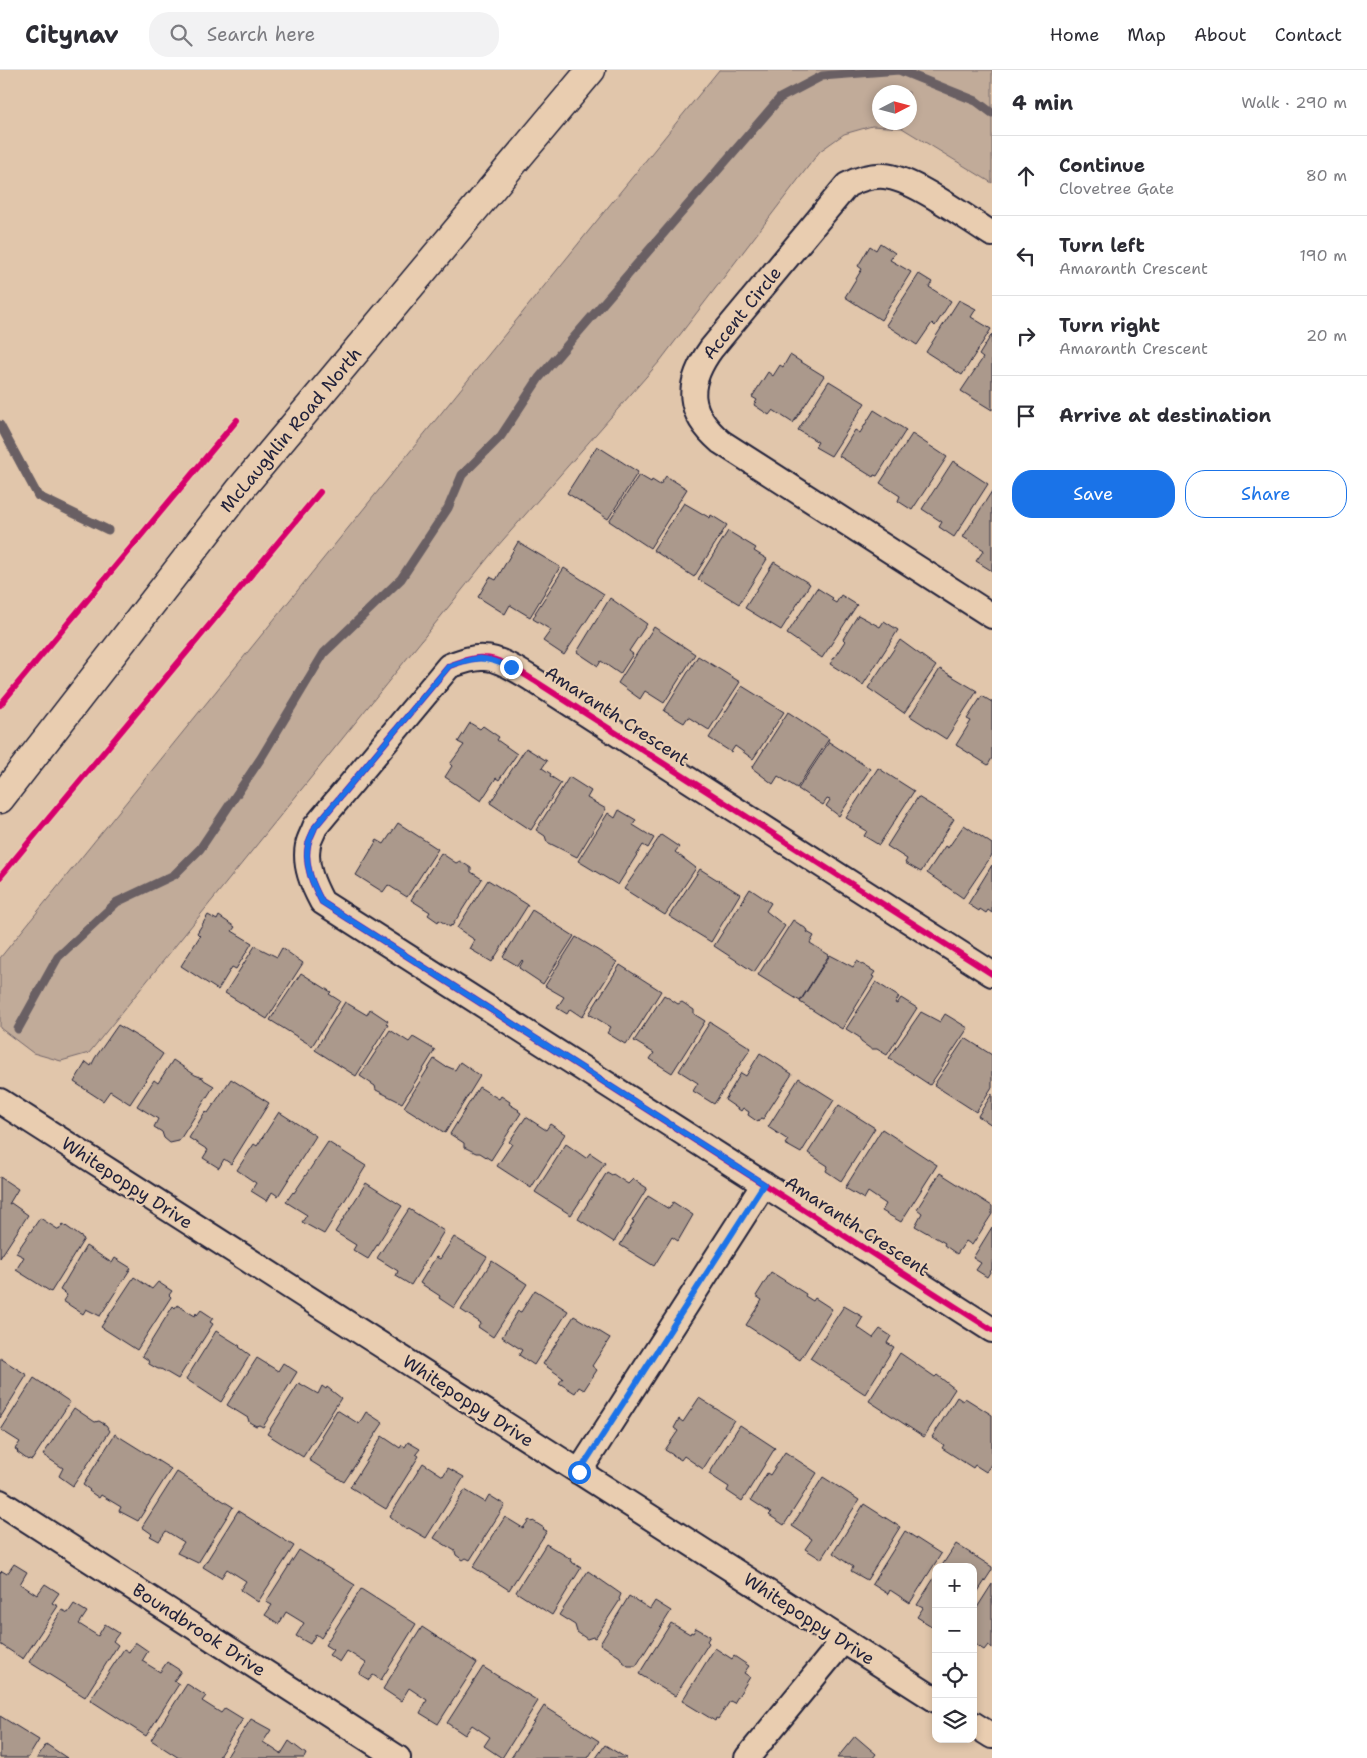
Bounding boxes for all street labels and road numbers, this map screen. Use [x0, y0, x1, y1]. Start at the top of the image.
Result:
street label: Accent Circle [697, 262, 787, 364]
street label: McLaughlin Road North [215, 342, 367, 518]
street label: Amaranth Crescent [540, 660, 694, 772]
street label: Whitepoppy Drive [57, 1131, 197, 1235]
street label: Amaranth Crescent [780, 1170, 934, 1282]
street label: Whitepoppy Drive [398, 1349, 538, 1453]
street label: Whitepoppy Drive [739, 1567, 879, 1671]
street label: Boundbrook Drive [128, 1578, 270, 1682]

